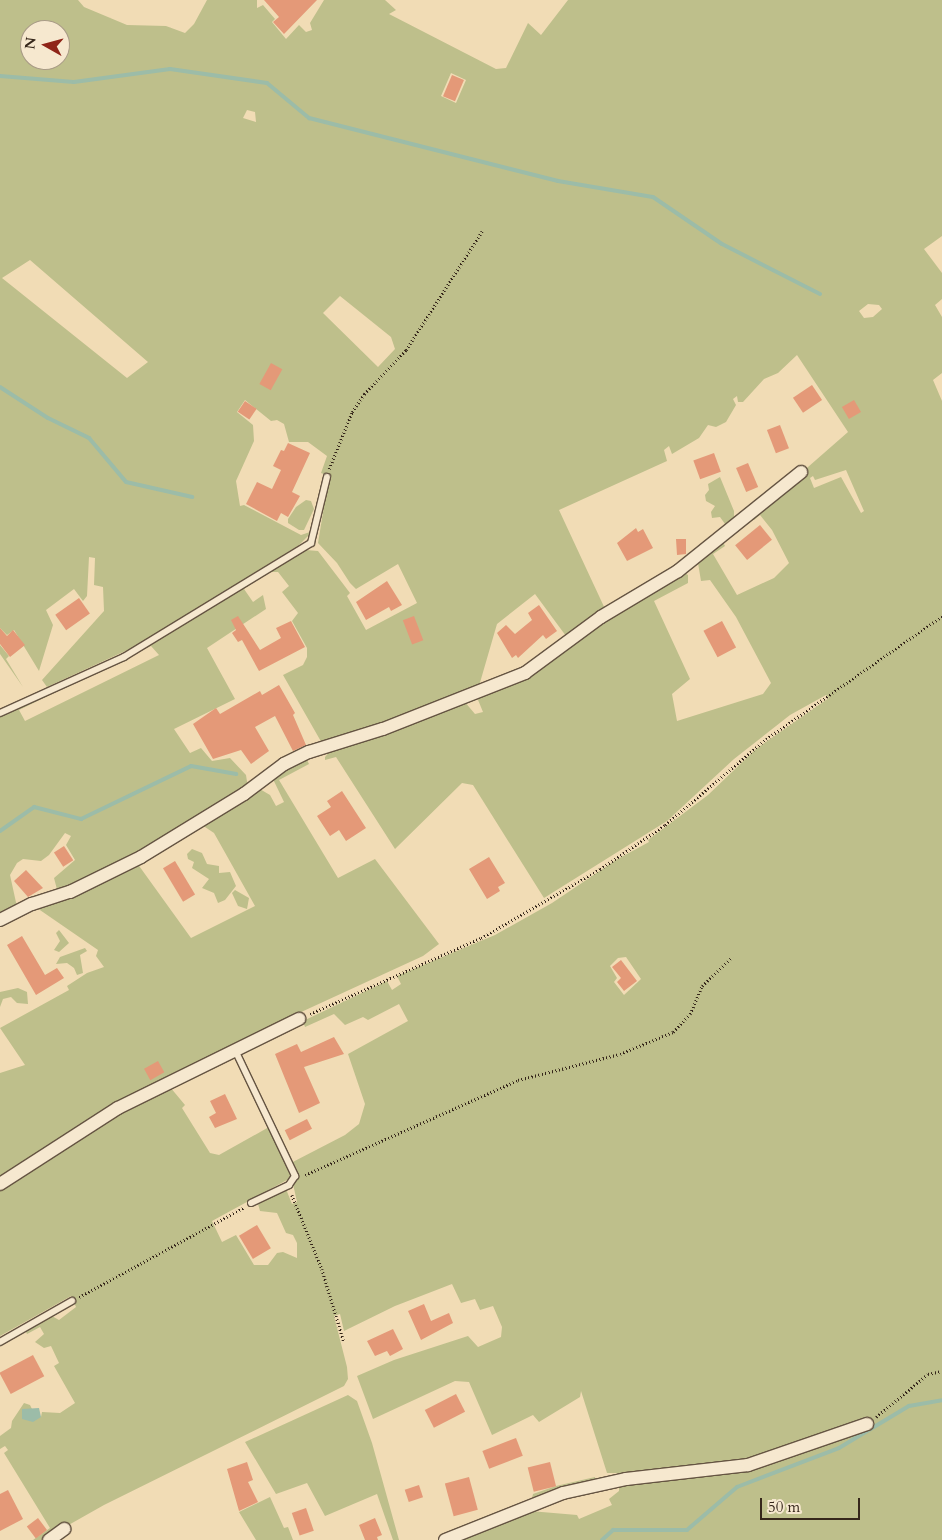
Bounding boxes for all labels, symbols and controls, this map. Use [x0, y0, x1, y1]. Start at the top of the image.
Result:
north arrow [20, 20, 70, 70]
text: N [20, 36, 41, 50]
scale bar [762, 1488, 862, 1520]
text: 50 m [768, 1497, 800, 1517]

